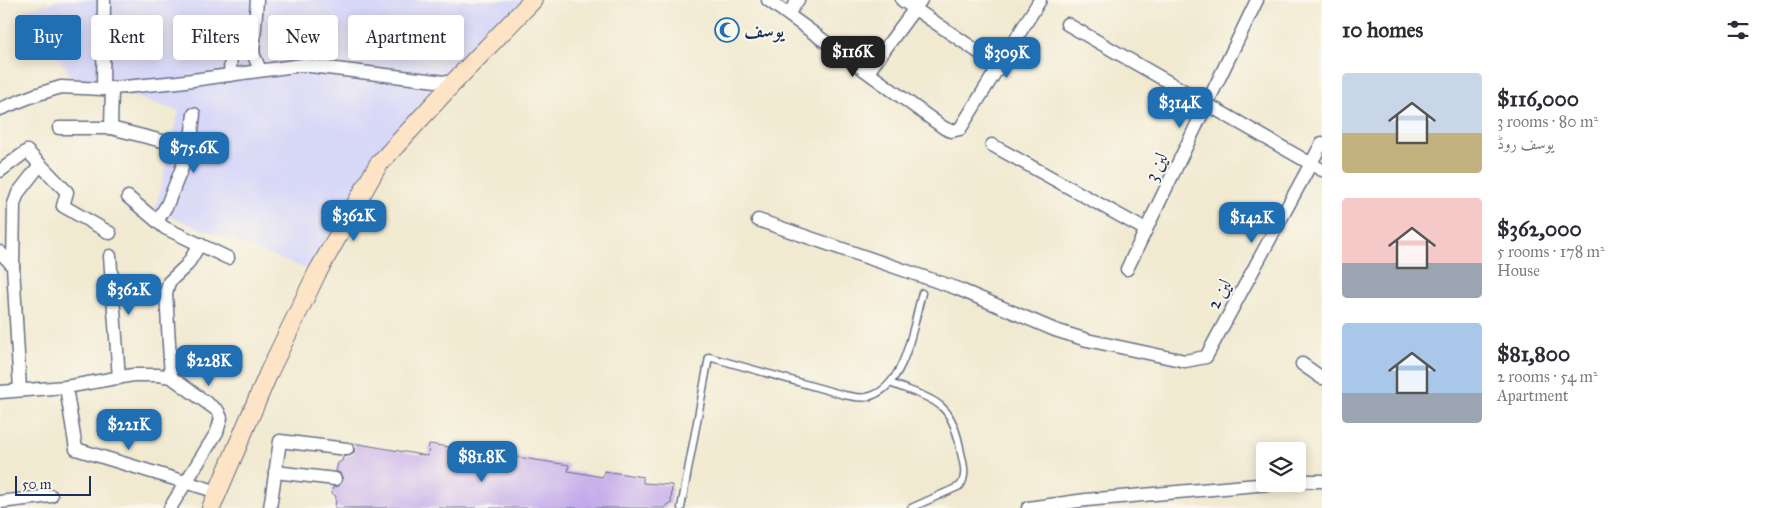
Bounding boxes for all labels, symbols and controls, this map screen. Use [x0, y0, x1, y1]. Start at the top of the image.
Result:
chip: Buy [15, 15, 81, 60]
chip: Rent [91, 15, 163, 60]
chip: Filters [173, 15, 258, 60]
chip: New [268, 15, 338, 60]
chip: Apartment [348, 15, 464, 60]
icon: filters [1724, 16, 1752, 44]
mosque icon: یوسف [714, 17, 740, 43]
text: 10 homes [1342, 17, 1423, 43]
place label: یوسف [744, 19, 785, 43]
pin: $116K [818, 36, 888, 78]
pin: $309K [972, 36, 1042, 79]
text: $116K [832, 42, 874, 61]
text: $309K [984, 43, 1030, 62]
pin: $314K [1145, 86, 1215, 129]
text: $116,000 [1497, 86, 1579, 112]
text: $314K [1159, 93, 1201, 112]
icon: home [1382, 93, 1442, 153]
text: 3 rooms · 80 m² [1497, 112, 1598, 131]
pin: $75.6K [153, 132, 235, 174]
text: یوسف روڈ [1497, 134, 1554, 153]
text: $75.6K [170, 138, 218, 157]
street label: لین 3 [1139, 149, 1173, 185]
pin: $362K [319, 200, 389, 242]
pin: $142K [1217, 202, 1287, 244]
text: $362K [332, 206, 376, 225]
text: $142K [1230, 208, 1274, 227]
text: $362,000 [1497, 216, 1582, 242]
icon: home [1382, 218, 1442, 278]
text: 5 rooms · 178 m² [1497, 242, 1605, 261]
text: House [1497, 261, 1540, 280]
pin: $362K [94, 274, 164, 316]
street label: لین 2 [1202, 275, 1236, 313]
text: $362K [107, 280, 151, 299]
text: $81,800 [1497, 341, 1570, 367]
icon: home [1382, 343, 1442, 403]
pin: $228K [174, 344, 244, 387]
text: $228K [186, 351, 232, 370]
text: 2 rooms · 54 m² [1497, 367, 1598, 386]
text: Apartment [1497, 386, 1569, 405]
pin: $221K [94, 408, 164, 451]
text: $221K [108, 415, 151, 434]
pin: $81.8K [441, 440, 523, 483]
map controls [1256, 442, 1306, 492]
button: layers [1256, 442, 1306, 492]
text: $81.8K [458, 447, 506, 466]
scale bar [15, 473, 91, 496]
text: 50 m [22, 476, 51, 493]

